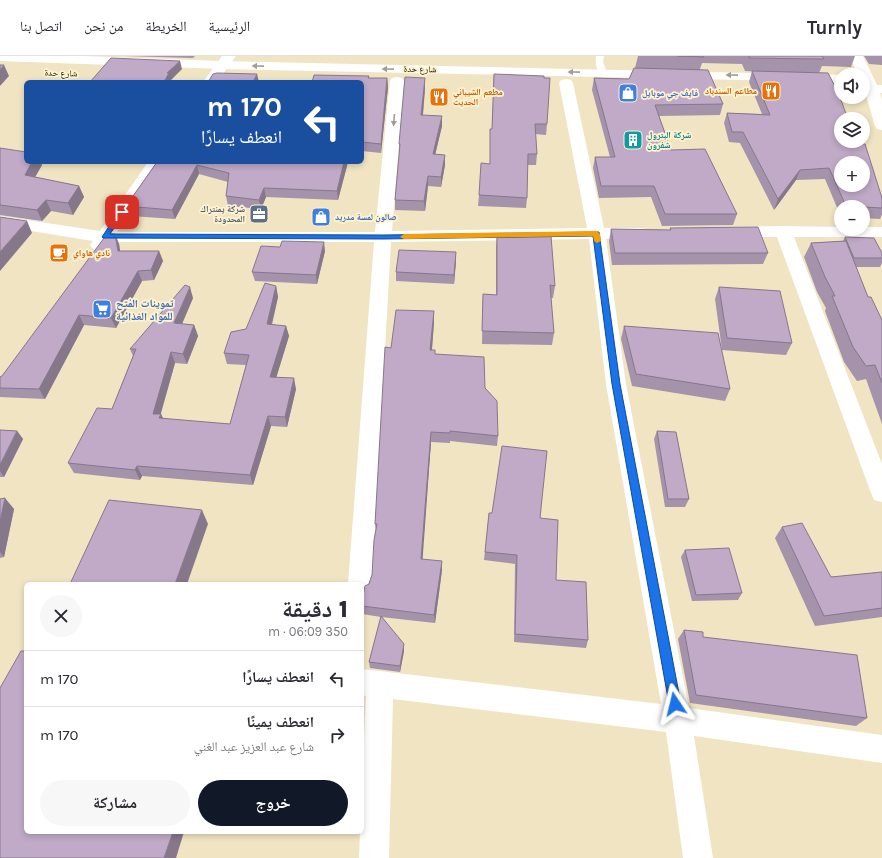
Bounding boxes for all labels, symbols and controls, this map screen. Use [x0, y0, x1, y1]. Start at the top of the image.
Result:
text: Turnly [807, 17, 862, 39]
text: اتصل بنا [20, 18, 62, 35]
text: من نحن [84, 18, 123, 35]
text: الخريطة [145, 18, 187, 35]
text: الرئيسية [209, 18, 250, 35]
one-way arrow [251, 63, 264, 69]
street label: شارع حدة [403, 64, 437, 75]
one-way arrow [381, 66, 394, 72]
street label: شارع حدة [44, 67, 78, 80]
map controls [834, 68, 870, 236]
button: sound [834, 68, 870, 104]
one-way arrow [567, 69, 580, 75]
one-way arrow [725, 72, 738, 78]
restaurant icon: مطاعم السندباد [760, 80, 782, 102]
shop icon: فايف جي موبايل [617, 82, 639, 104]
restaurant icon: مطعم الشيباني الحديث [428, 86, 450, 108]
place label: مطاعم السندباد [705, 86, 757, 97]
place label: مطعم الشيباني الحديث [453, 87, 503, 107]
place label: فايف جي موبايل [642, 88, 698, 100]
text: 170 m [207, 90, 282, 123]
icon: left [296, 96, 348, 148]
button: layers [834, 112, 870, 148]
one-way arrow [390, 114, 397, 126]
text: انعطف يسارًا [201, 126, 282, 148]
building icon: شركة البترول شفرون [622, 129, 644, 151]
place label: شركة البترول شفرون [647, 130, 691, 151]
button: + [834, 156, 870, 192]
pin [105, 195, 139, 229]
button: − [834, 200, 870, 236]
icon: arrive [111, 201, 133, 223]
office icon: شركة يمنتراك المحدودة [248, 203, 270, 225]
place label: شركة يمنتراك المحدودة [200, 204, 245, 224]
shop icon: صالون لمسة مدريد [310, 206, 332, 228]
place label: صالون لمسة مدريد [335, 212, 397, 223]
cafe icon: نادي هاواي [48, 242, 70, 264]
place label: نادي هاواي [73, 248, 110, 260]
place label: تموينات الفتح للمواد الغذائية [116, 297, 174, 323]
supermarket icon: تموينات الفتح للمواد الغذائية [91, 298, 113, 320]
button: close [40, 595, 82, 637]
text: 1 دقيقة [282, 595, 348, 623]
text: 350 m · 06:09 [268, 624, 348, 639]
text: انعطف يسارًا [242, 668, 314, 686]
icon: left [326, 668, 348, 690]
text: 170 m [40, 670, 79, 688]
position arrow [654, 683, 696, 725]
text: انعطف يمينًا [247, 713, 314, 731]
icon: right [326, 724, 348, 746]
text: 170 m [40, 726, 79, 744]
text: شارع عبد العزيز عبد الغني [194, 739, 314, 754]
button: مشاركة [40, 780, 190, 826]
button: خروج [198, 780, 348, 826]

